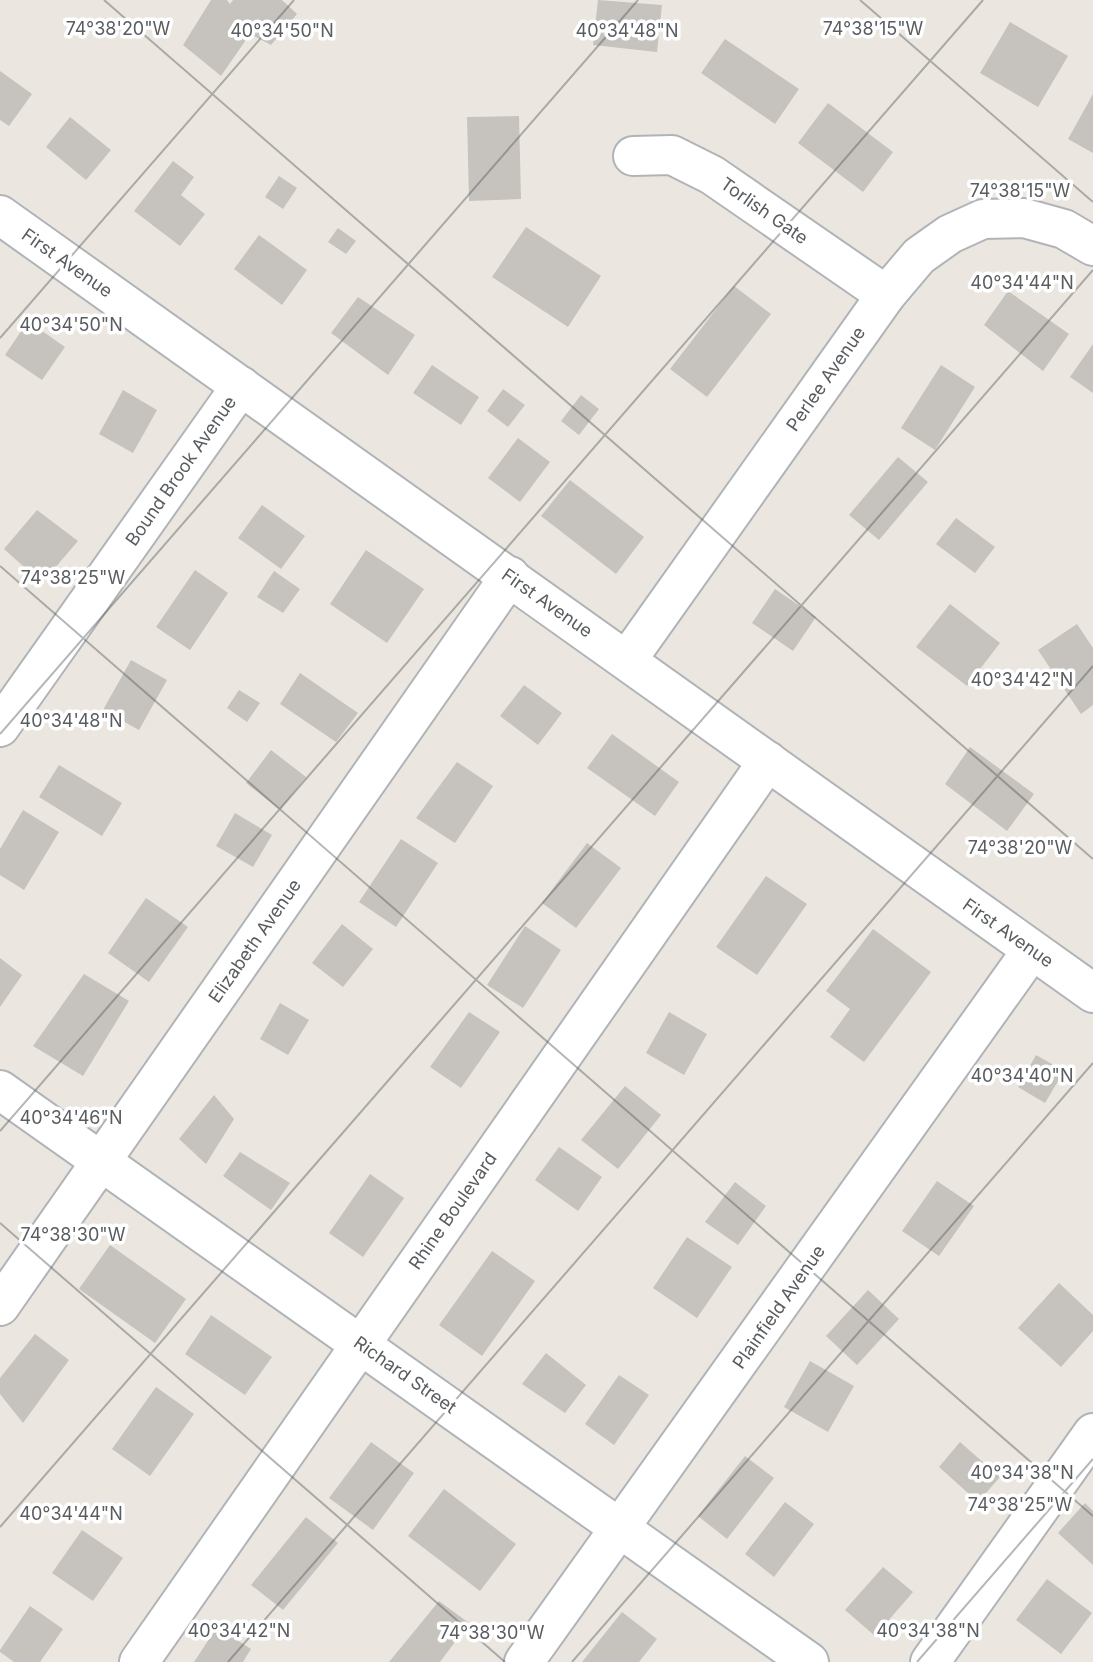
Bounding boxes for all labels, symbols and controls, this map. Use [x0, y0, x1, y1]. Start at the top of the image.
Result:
text: 74°38'20"W [66, 18, 171, 39]
text: 74°38'15"W [823, 18, 924, 39]
text: 40°34'50"N [230, 20, 334, 41]
text: 40°34'48"N [576, 20, 678, 41]
street label: Torlish Gate [717, 173, 812, 248]
text: 74°38'15"W [970, 180, 1071, 201]
street label: First Avenue [18, 224, 117, 301]
text: 40°34'44"N [970, 272, 1074, 293]
text: 40°34'50"N [19, 314, 123, 335]
street label: Perlee Avenue [782, 322, 869, 435]
street label: Bound Brook Avenue [121, 392, 240, 550]
street label: First Avenue [498, 564, 597, 641]
text: 74°38'25"W [21, 567, 125, 588]
text: 40°34'42"N [971, 669, 1073, 690]
text: 40°34'48"N [20, 710, 122, 731]
text: 74°38'20"W [968, 837, 1073, 858]
street label: Elizabeth Avenue [204, 875, 305, 1007]
street label: First Avenue [959, 894, 1058, 971]
text: 40°34'40"N [970, 1065, 1074, 1086]
text: 40°34'46"N [20, 1107, 122, 1128]
street label: Rhine Boulevard [404, 1148, 501, 1273]
text: 74°38'30"W [21, 1224, 126, 1245]
street label: Plainfield Avenue [728, 1241, 829, 1373]
street label: Richard Street [350, 1331, 461, 1418]
text: 40°34'38"N [970, 1462, 1074, 1483]
text: 74°38'25"W [968, 1494, 1072, 1515]
text: 40°34'44"N [19, 1503, 123, 1524]
text: 40°34'42"N [188, 1620, 290, 1641]
text: 40°34'38"N [876, 1620, 980, 1641]
text: 74°38'30"W [440, 1622, 545, 1643]

